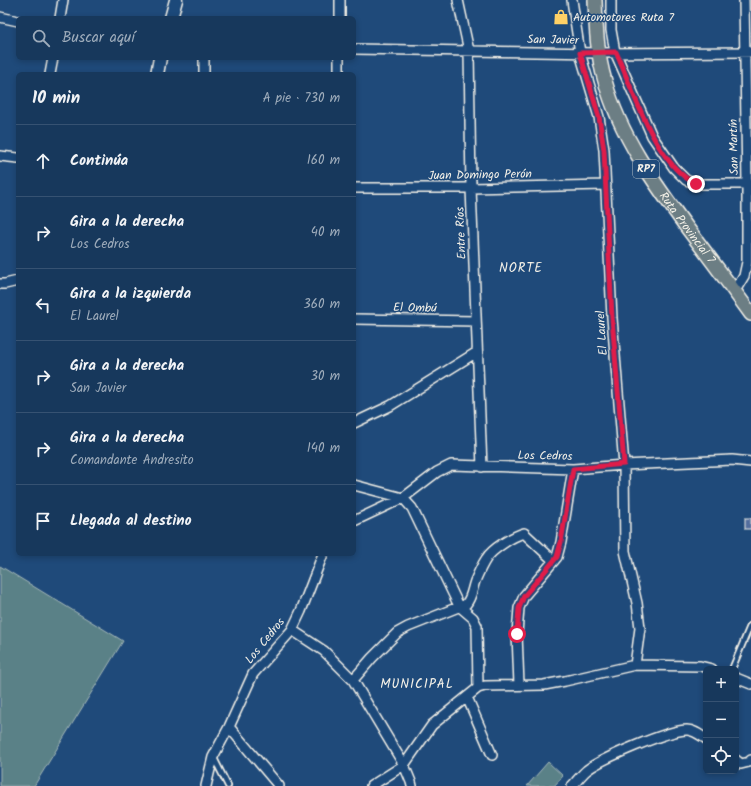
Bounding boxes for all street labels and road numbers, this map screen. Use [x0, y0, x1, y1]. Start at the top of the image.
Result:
street label: San Javier [527, 30, 580, 50]
street label: San Martín [724, 119, 744, 175]
road number: RP7 [633, 160, 659, 178]
street label: Juan Domingo Perón [428, 165, 532, 185]
street label: Ruta Provincial 7 [654, 188, 721, 268]
street label: Entre Ríos [451, 206, 471, 260]
street label: El Ombú [393, 298, 437, 318]
street label: El Laurel [591, 310, 613, 356]
street label: Los Cedros [517, 446, 573, 466]
street label: Los Cedros [240, 614, 290, 668]

